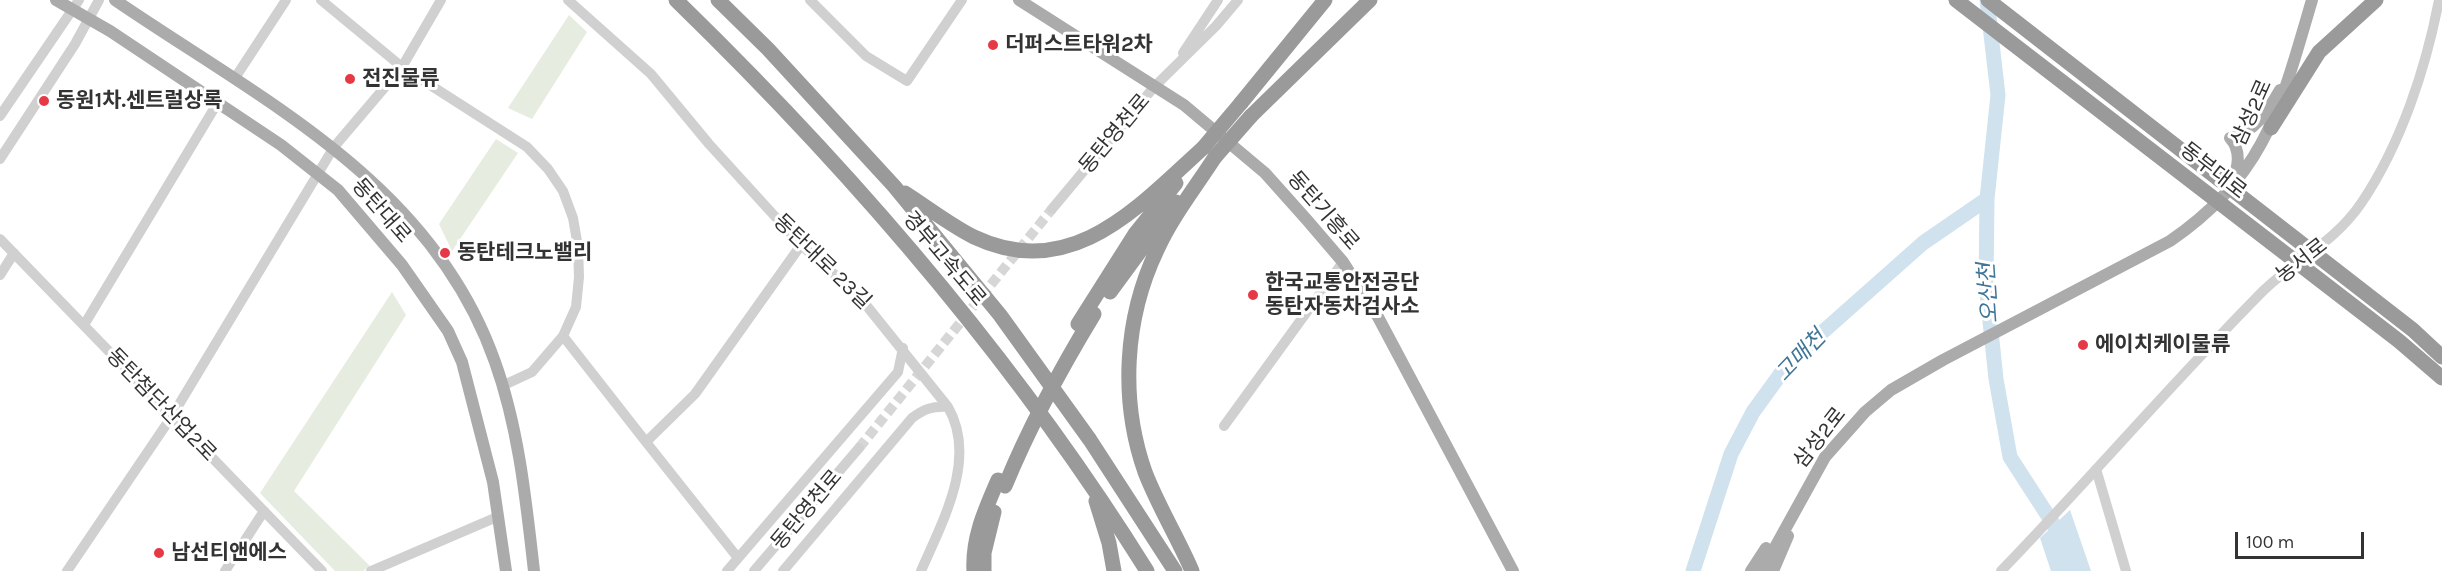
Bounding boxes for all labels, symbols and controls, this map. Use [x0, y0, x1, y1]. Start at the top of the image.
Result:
place label: 더퍼스트타워2차 [1005, 32, 1153, 58]
marker: 더퍼스트타워2차 [986, 38, 1000, 52]
place label: 전진물류 [362, 66, 439, 92]
marker: 전진물류 [343, 72, 357, 86]
street label: 삼성2로 [2226, 76, 2278, 150]
place label: 동원1차.센트럴상록 [56, 88, 223, 114]
street label: 동탄영천로 [1074, 89, 1156, 179]
marker: 동원1차.센트럴상록 [37, 94, 51, 108]
street label: 동부대로 [2175, 137, 2251, 205]
street label: 동탄기흥로 [1282, 166, 1364, 256]
street label: 동탄대로 [346, 174, 416, 248]
street label: 경부고속도로 [897, 207, 991, 311]
street label: 동탄대로 23길 [768, 209, 876, 315]
street label: 농서로 [2271, 233, 2333, 289]
place label: 동탄테크노밸리 [457, 240, 592, 266]
marker: 동탄테크노밸리 [438, 246, 452, 260]
water label: 오산천 [1974, 262, 2004, 324]
place label: 한국교통안전공단 동탄자동차검사소 [1265, 270, 1420, 320]
marker: 한국교통안전공단 동탄자동차검사소 [1246, 288, 1260, 302]
water label: 고매천 [1770, 325, 1832, 387]
place label: 에이치케이물류 [2095, 332, 2230, 358]
marker: 에이치케이물류 [2076, 338, 2090, 352]
street label: 동탄첨단산업2로 [101, 343, 221, 467]
street label: 삼성2로 [1788, 403, 1852, 473]
street label: 동탄영천로 [766, 465, 848, 555]
scale bar [2238, 520, 2367, 558]
text: 100 m [2246, 531, 2294, 553]
place label: 남선티앤에스 [171, 540, 287, 566]
marker: 남선티앤에스 [152, 546, 166, 560]

